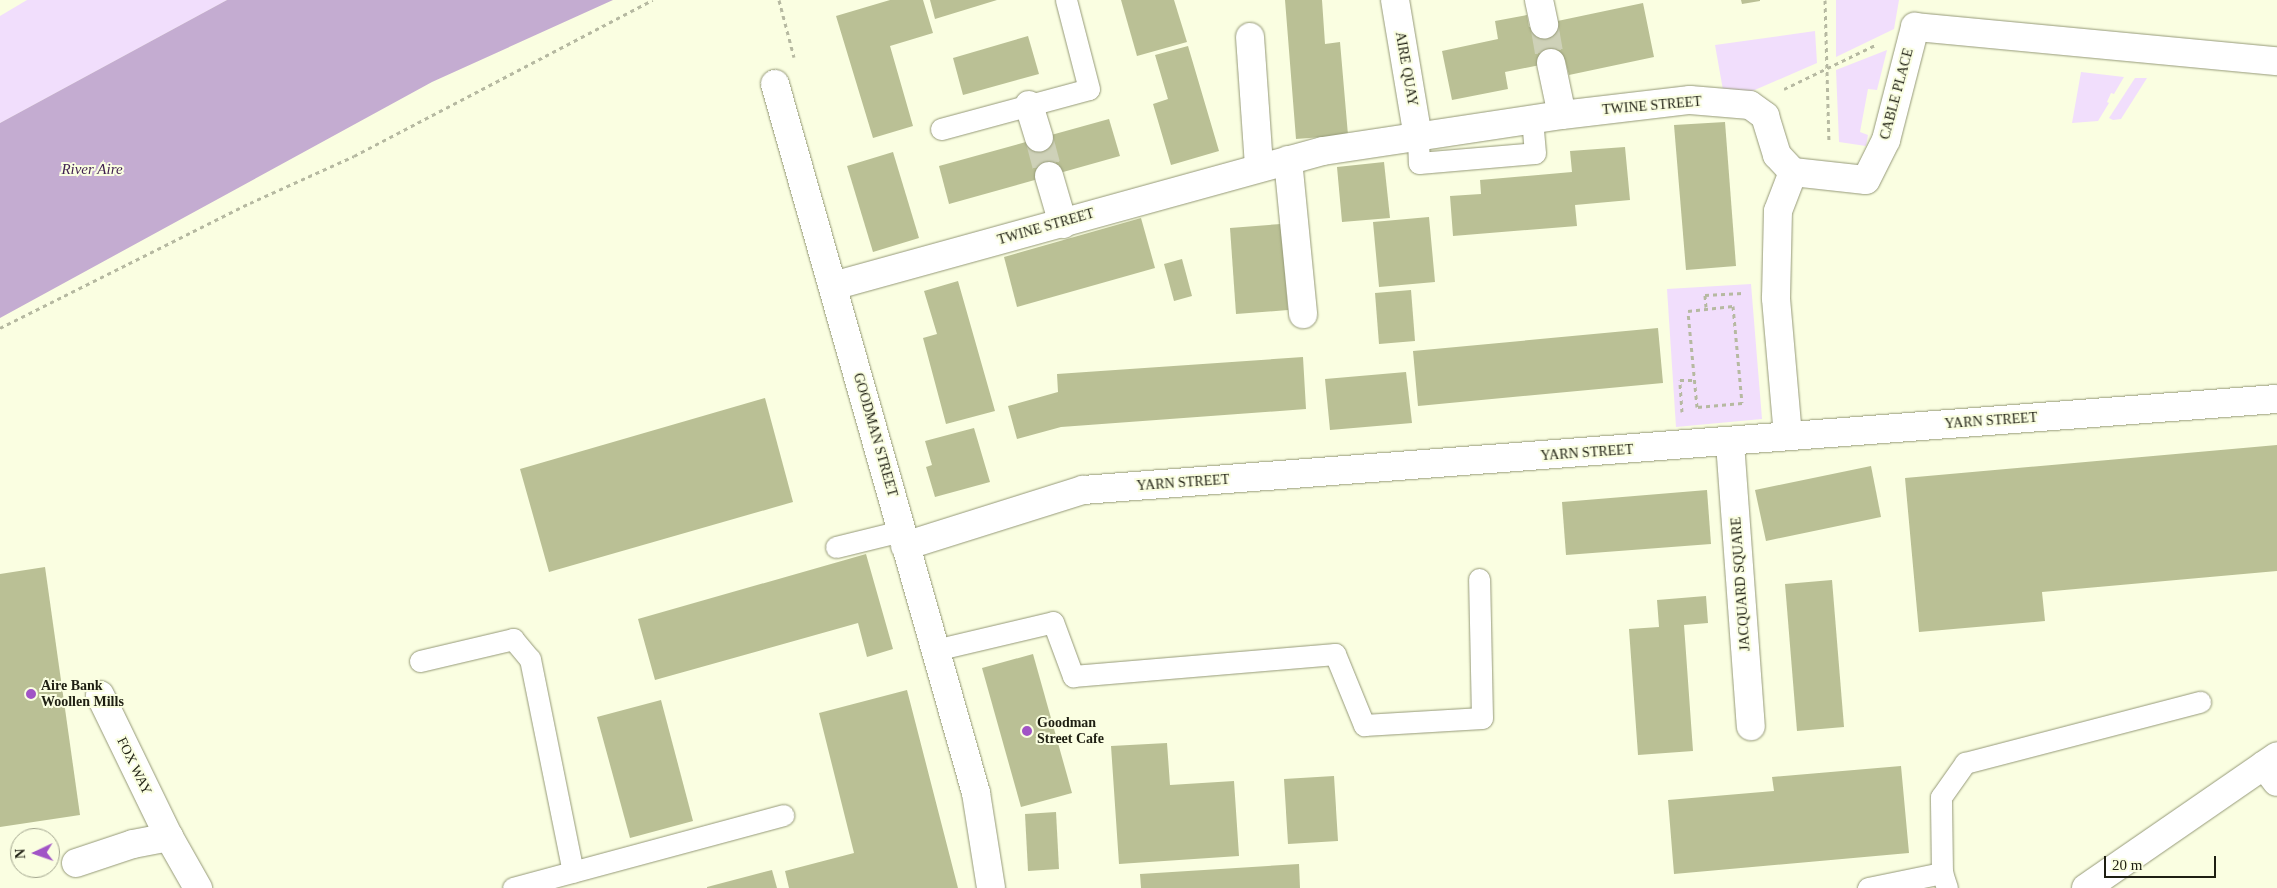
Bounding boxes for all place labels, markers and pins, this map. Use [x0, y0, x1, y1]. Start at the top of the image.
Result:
place label: Aire Bank Woollen Mills [41, 678, 124, 710]
marker: Aire Bank Woollen Mills [25, 688, 37, 700]
place label: Goodman Street Cafe [1037, 715, 1104, 748]
marker: Goodman Street Cafe [1021, 725, 1033, 737]

